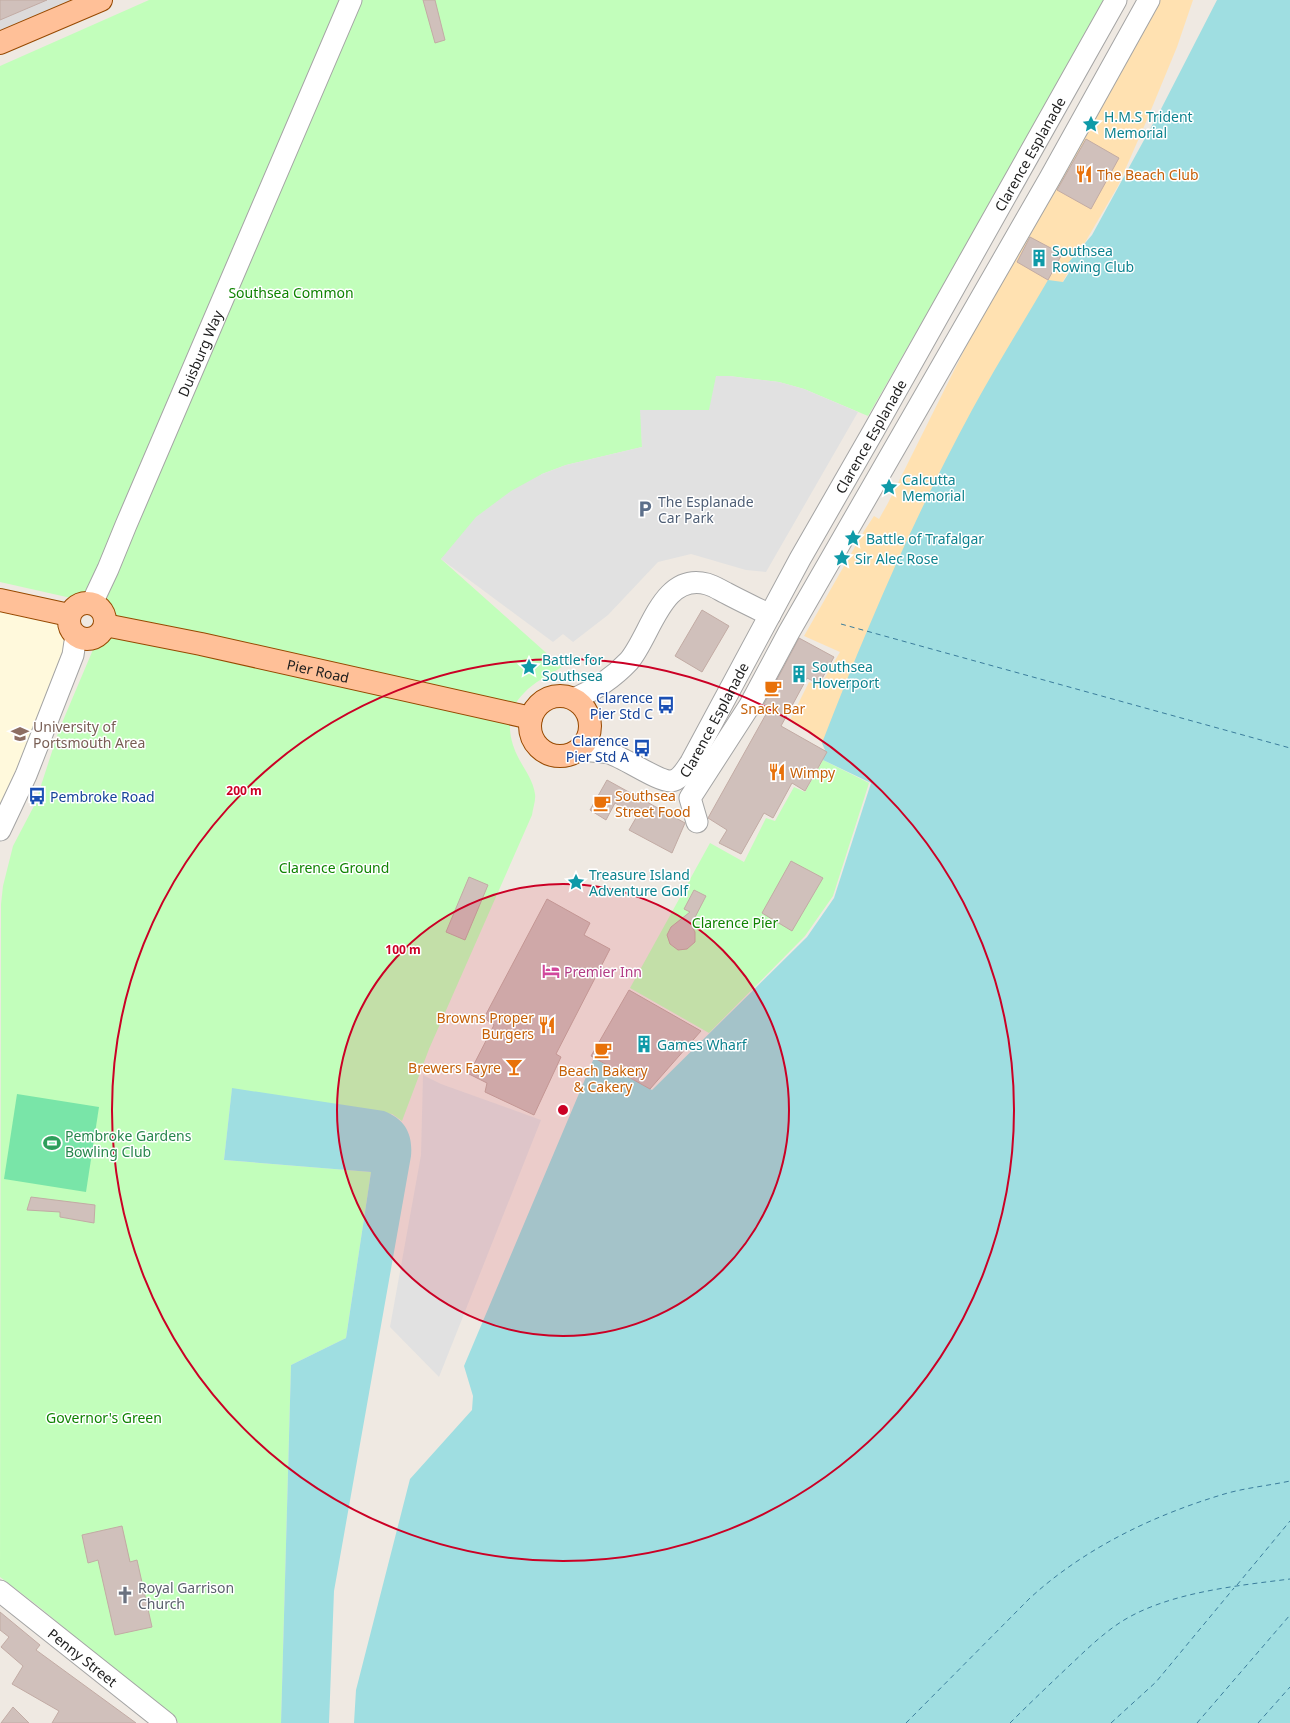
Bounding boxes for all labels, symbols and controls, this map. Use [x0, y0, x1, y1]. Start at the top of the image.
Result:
street label: Clarence Esplanade [990, 93, 1069, 215]
place label: H.M.S Trident Memorial [1104, 107, 1193, 142]
place icon: H.M.S Trident Memorial [1081, 114, 1101, 134]
restaurant icon: The Beach Club [1074, 164, 1094, 184]
place label: The Beach Club [1097, 165, 1199, 184]
place label: Southsea Rowing Club [1052, 241, 1134, 276]
building icon: Southsea Rowing Club [1029, 248, 1049, 268]
park label: Southsea Common [228, 283, 354, 302]
street label: Duisburg Way [173, 306, 227, 399]
street label: Clarence Esplanade [830, 376, 910, 497]
place label: Calcutta Memorial [902, 470, 965, 505]
place icon: Calcutta Memorial [879, 477, 899, 497]
place label: The Esplanade Car Park [658, 492, 754, 527]
parking icon: The Esplanade Car Park [635, 499, 655, 519]
place icon: Battle of Trafalgar [843, 528, 863, 548]
place label: Battle of Trafalgar [866, 529, 984, 548]
place icon: Sir Alec Rose [832, 548, 852, 568]
place label: Sir Alec Rose [855, 549, 938, 568]
place label: Battle for Southsea [542, 650, 603, 685]
street label: Pier Road [285, 654, 351, 686]
place icon: Battle for Southsea [519, 657, 539, 677]
place label: Southsea Hoverport [812, 657, 879, 692]
street label: Clarence Esplanade [674, 659, 752, 781]
building icon: Southsea Hoverport [789, 664, 809, 684]
cafe icon: Snack Bar [763, 678, 783, 698]
place label: Clarence Pier Std C [590, 688, 653, 723]
bus stop icon: Clarence Pier Std C [656, 695, 676, 715]
place label: Snack Bar [741, 699, 806, 718]
place label: University of Portsmouth Area [33, 717, 145, 752]
school or university icon: University of Portsmouth Area [10, 724, 30, 744]
place label: Clarence Pier Std A [566, 731, 629, 766]
bus stop icon: Clarence Pier Std A [632, 738, 652, 758]
restaurant icon: Wimpy [767, 762, 787, 782]
place label: Wimpy [790, 763, 836, 782]
text: 200 m [226, 782, 262, 799]
bus stop icon: Pembroke Road [27, 786, 47, 806]
place label: Southsea Street Food [615, 786, 691, 821]
place label: Pembroke Road [50, 787, 155, 806]
cafe icon: Southsea Street Food [592, 793, 612, 813]
park label: Clarence Ground [279, 858, 389, 877]
place label: Treasure Island Adventure Golf [589, 865, 690, 900]
place icon: Treasure Island Adventure Golf [566, 872, 586, 892]
park label: Clarence Pier [692, 913, 778, 932]
text: 100 m [385, 941, 421, 958]
hotel icon: Premier Inn [541, 961, 561, 981]
place label: Premier Inn [564, 962, 642, 981]
place label: Browns Proper Burgers [436, 1008, 534, 1043]
restaurant icon: Browns Proper Burgers [537, 1015, 557, 1035]
building icon: Games Wharf [634, 1034, 654, 1054]
place label: Games Wharf [657, 1035, 748, 1054]
cafe icon: Beach Bakery & Cakery [593, 1040, 613, 1060]
bar icon: Brewers Fayre [504, 1057, 524, 1077]
place label: Brewers Fayre [408, 1058, 501, 1077]
place label: Beach Bakery & Cakery [558, 1061, 648, 1096]
centre of rings [556, 1103, 570, 1117]
place label: Pembroke Gardens Bowling Club [65, 1126, 192, 1161]
sports icon: Pembroke Gardens Bowling Club [42, 1133, 62, 1153]
park label: Governor's Green [46, 1408, 162, 1427]
place label: Royal Garrison Church [138, 1578, 234, 1613]
church icon: Royal Garrison Church [115, 1585, 135, 1605]
street label: Penny Street [44, 1624, 122, 1690]

